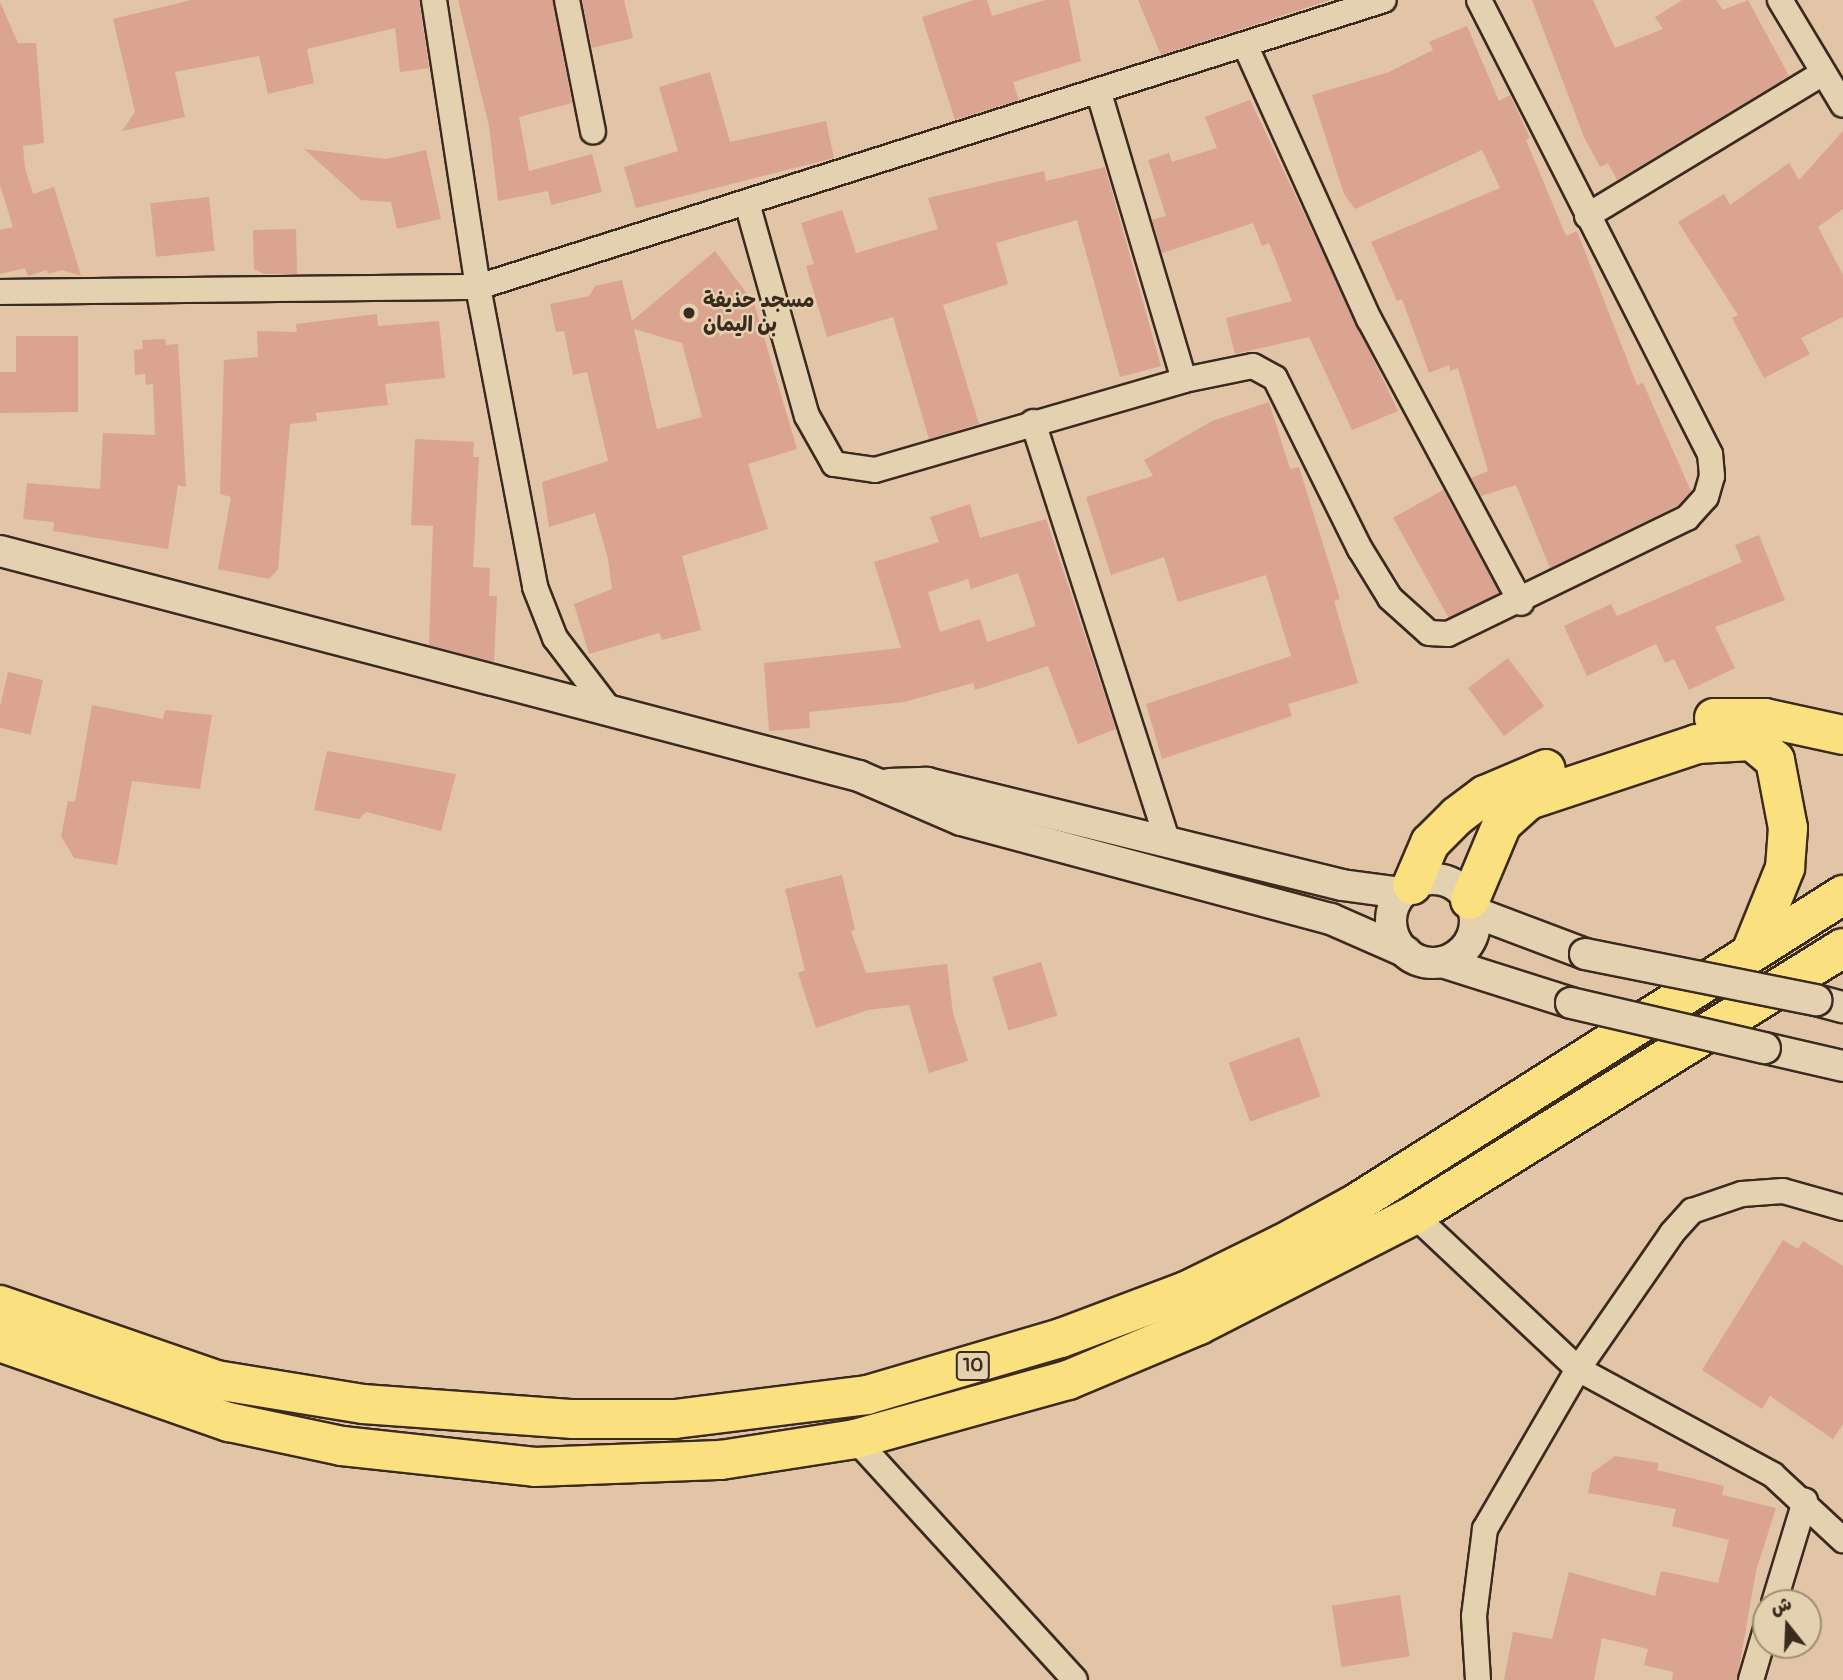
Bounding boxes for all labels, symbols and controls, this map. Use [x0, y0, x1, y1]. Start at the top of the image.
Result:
place label: مسجد حذيفة بن اليمان [703, 288, 814, 338]
marker: مسجد حذيفة بن اليمان [681, 305, 697, 321]
road number: 10 [956, 1350, 990, 1382]
north arrow [1752, 1589, 1822, 1659]
text: ش [1767, 1591, 1795, 1621]

